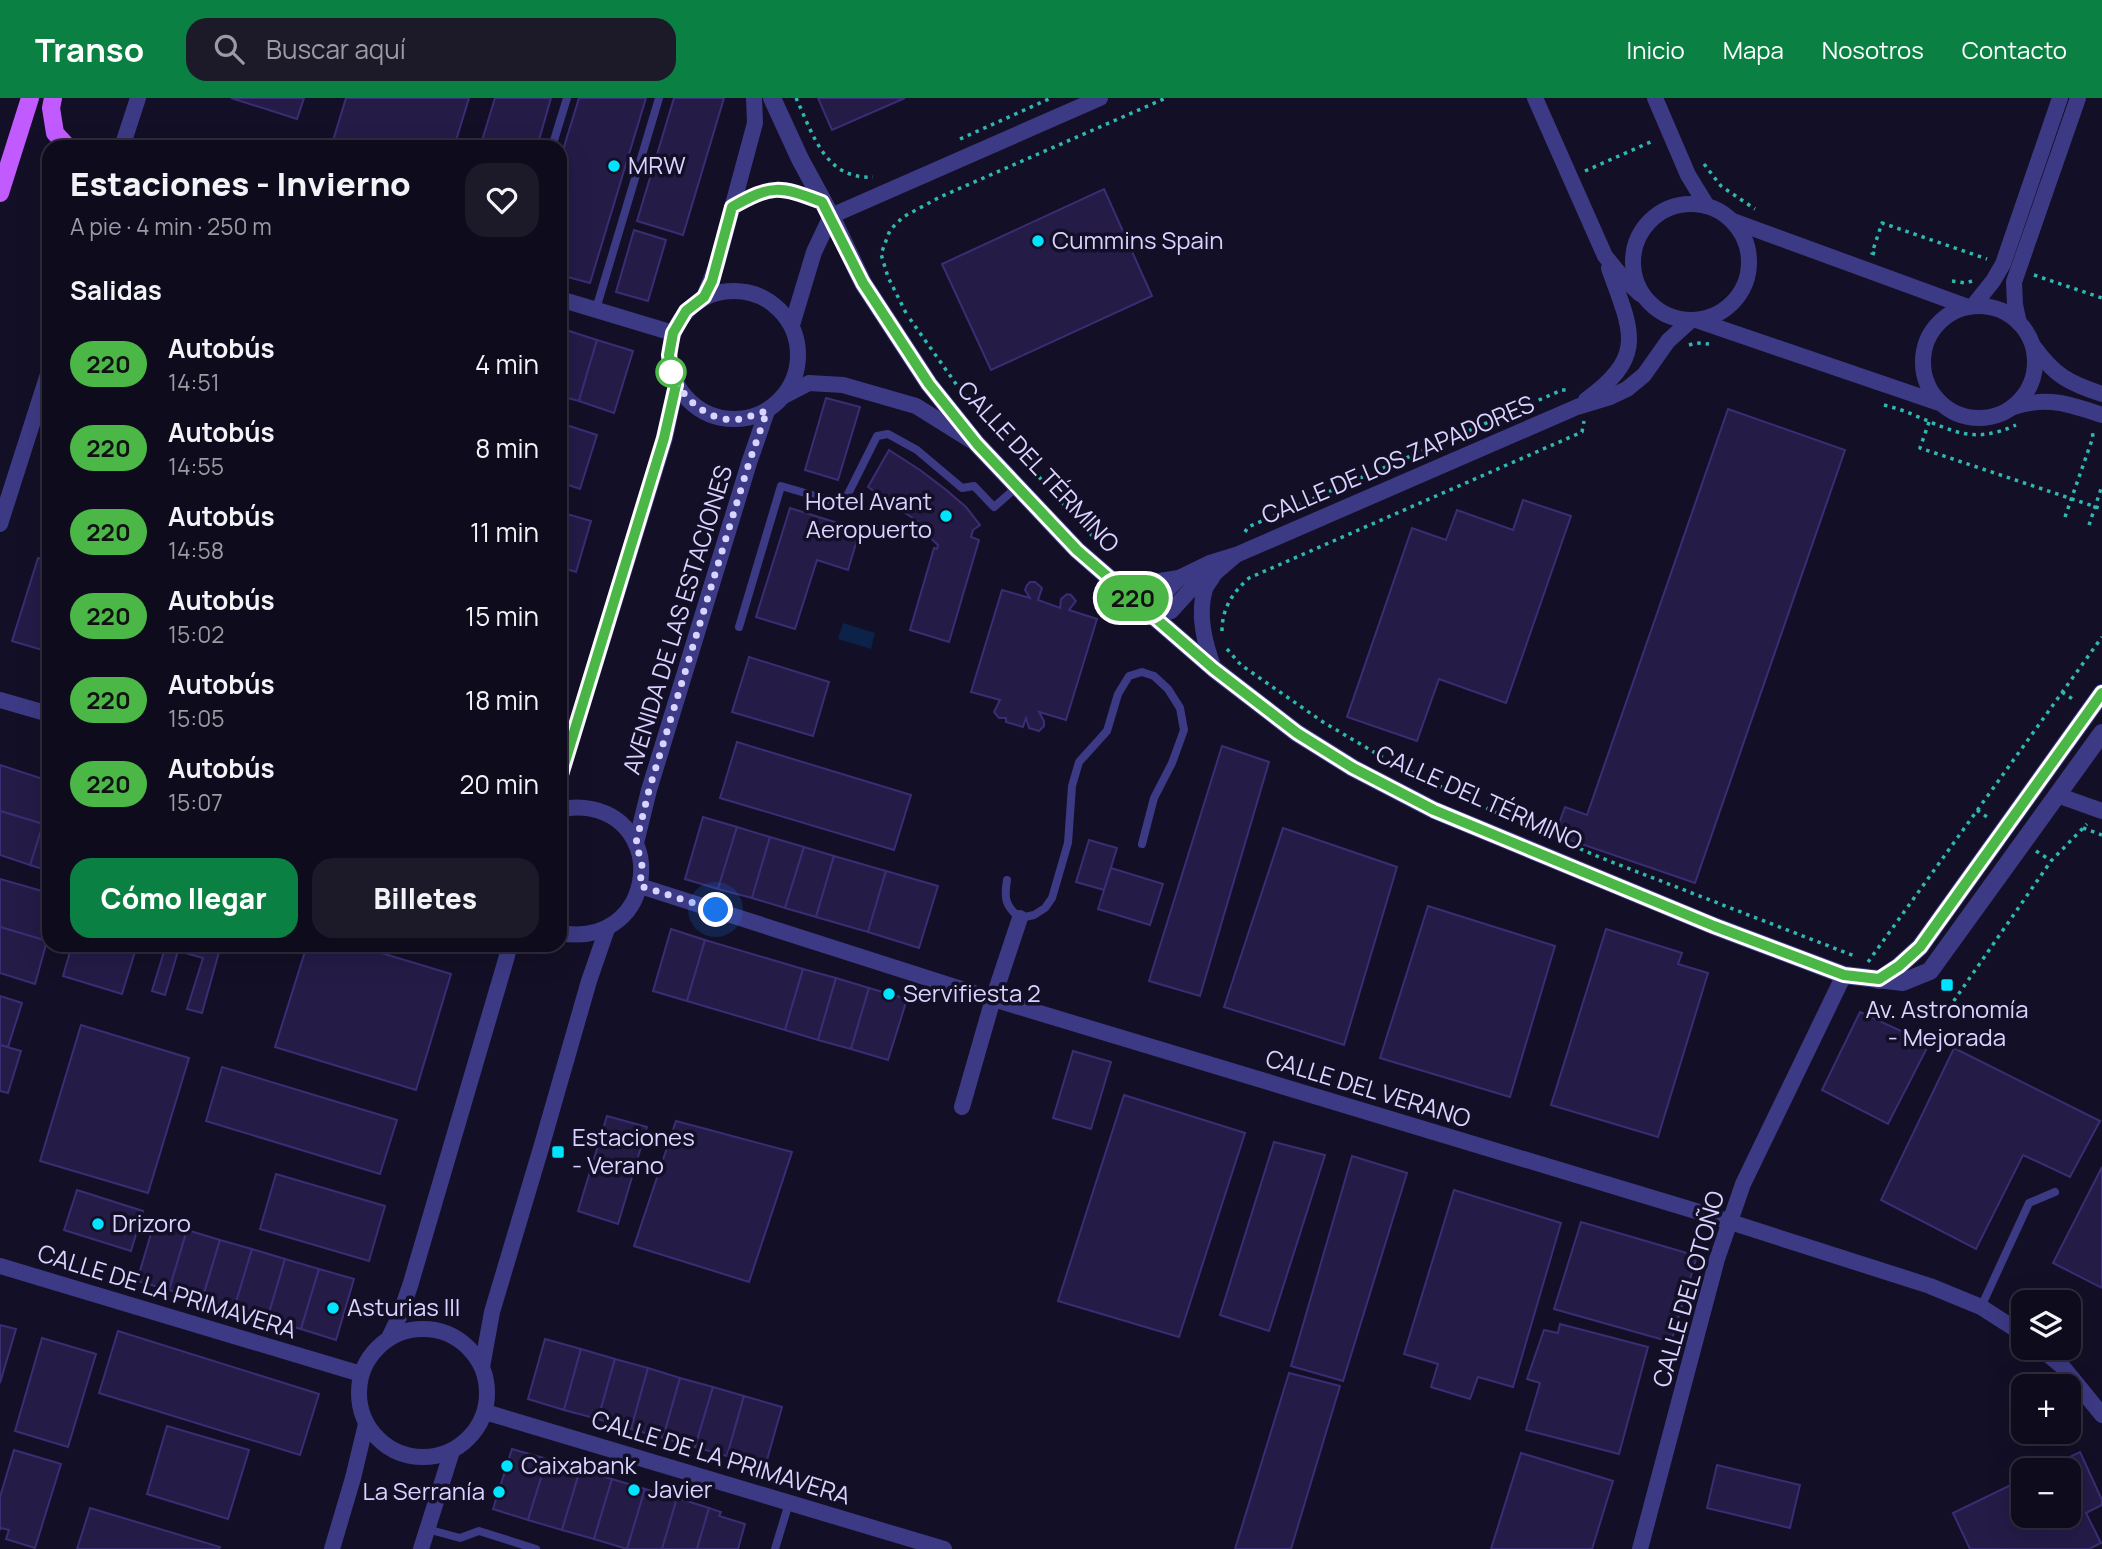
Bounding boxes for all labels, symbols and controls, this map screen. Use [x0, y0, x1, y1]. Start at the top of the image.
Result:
search box [186, 18, 676, 81]
text: Transo [35, 27, 144, 72]
icon: search [210, 30, 248, 68]
text: Buscar aquí [266, 31, 406, 67]
text: Inicio [1627, 33, 1685, 66]
text: Mapa [1723, 33, 1784, 66]
text: Nosotros [1822, 33, 1924, 66]
text: Contacto [1962, 33, 2067, 66]
place label: MRW [628, 148, 686, 181]
marker: MRW [606, 158, 622, 174]
text: Estaciones - Invierno [70, 161, 411, 206]
button: heart [465, 163, 539, 237]
text: A pie · 4 min · 250 m [70, 210, 272, 242]
place label: Cummins Spain [1052, 223, 1224, 256]
marker: Cummins Spain [1030, 233, 1046, 249]
text: Salidas [70, 272, 162, 308]
text: Autobús [168, 330, 275, 366]
text: 4 min [475, 346, 539, 382]
text: 220 [86, 347, 131, 380]
unlabelled marker [656, 357, 686, 387]
text: 14:51 [168, 366, 220, 398]
street label: CALLE DEL TÉRMINO [951, 373, 1127, 559]
street label: CALLE DE LOS ZAPADORES [1256, 386, 1539, 531]
text: Autobús [168, 414, 275, 450]
text: 8 min [475, 430, 539, 466]
text: 220 [86, 431, 131, 464]
text: 14:55 [168, 450, 224, 482]
street label: AVENIDA DE LAS ESTACIONES [614, 461, 739, 778]
place label: Hotel Avant Aeropuerto [805, 484, 932, 545]
text: Autobús [168, 498, 275, 534]
marker: Hotel Avant Aeropuerto [938, 508, 954, 524]
text: 11 min [470, 514, 539, 550]
text: 220 [86, 515, 131, 548]
text: 14:58 [168, 534, 224, 566]
line badge: 220 [1093, 575, 1173, 621]
text: 220 [1111, 581, 1155, 614]
text: Autobús [168, 582, 275, 618]
text: 15 min [465, 598, 539, 634]
text: 220 [86, 599, 131, 632]
text: 15:02 [168, 618, 224, 650]
text: Autobús [168, 666, 275, 702]
text: 18 min [465, 682, 539, 718]
text: 220 [86, 683, 131, 716]
text: 15:05 [168, 702, 224, 734]
street label: CALLE DEL TÉRMINO [1371, 736, 1588, 857]
text: Autobús [168, 750, 275, 786]
text: 20 min [460, 766, 539, 802]
text: 220 [86, 767, 131, 800]
text: 15:07 [168, 786, 223, 818]
button: Cómo llegar [70, 858, 298, 938]
button: Billetes [312, 858, 539, 938]
your location [698, 892, 733, 927]
place label: Servifiesta 2 [903, 976, 1041, 1009]
marker: Av. Astronomía - Mejorada [1939, 977, 1955, 993]
marker: Servifiesta 2 [881, 986, 897, 1002]
place label: Av. Astronomía - Mejorada [1865, 992, 2029, 1053]
street label: CALLE DEL VERANO [1262, 1041, 1475, 1134]
place label: Estaciones - Verano [572, 1120, 695, 1181]
marker: Estaciones - Verano [550, 1144, 566, 1160]
street label: CALLE DEL OTOÑO [1644, 1187, 1731, 1391]
place label: Drizoro [112, 1206, 191, 1239]
marker: Drizoro [90, 1216, 106, 1232]
street label: CALLE DE LA PRIMAVERA [34, 1235, 301, 1346]
place label: Asturias III [347, 1290, 460, 1323]
map controls [2011, 1290, 2081, 1528]
button: layers [2011, 1290, 2081, 1360]
marker: Asturias III [325, 1300, 341, 1316]
button: + [2011, 1374, 2081, 1444]
street label: CALLE DE LA PRIMAVERA [588, 1401, 855, 1512]
place label: Caixabank [521, 1448, 637, 1481]
marker: Caixabank [499, 1458, 515, 1474]
button: − [2011, 1458, 2081, 1528]
place label: Javier [648, 1472, 713, 1505]
place label: La Serranía [362, 1474, 485, 1507]
marker: Javier [626, 1482, 642, 1498]
marker: La Serranía [491, 1484, 507, 1500]

